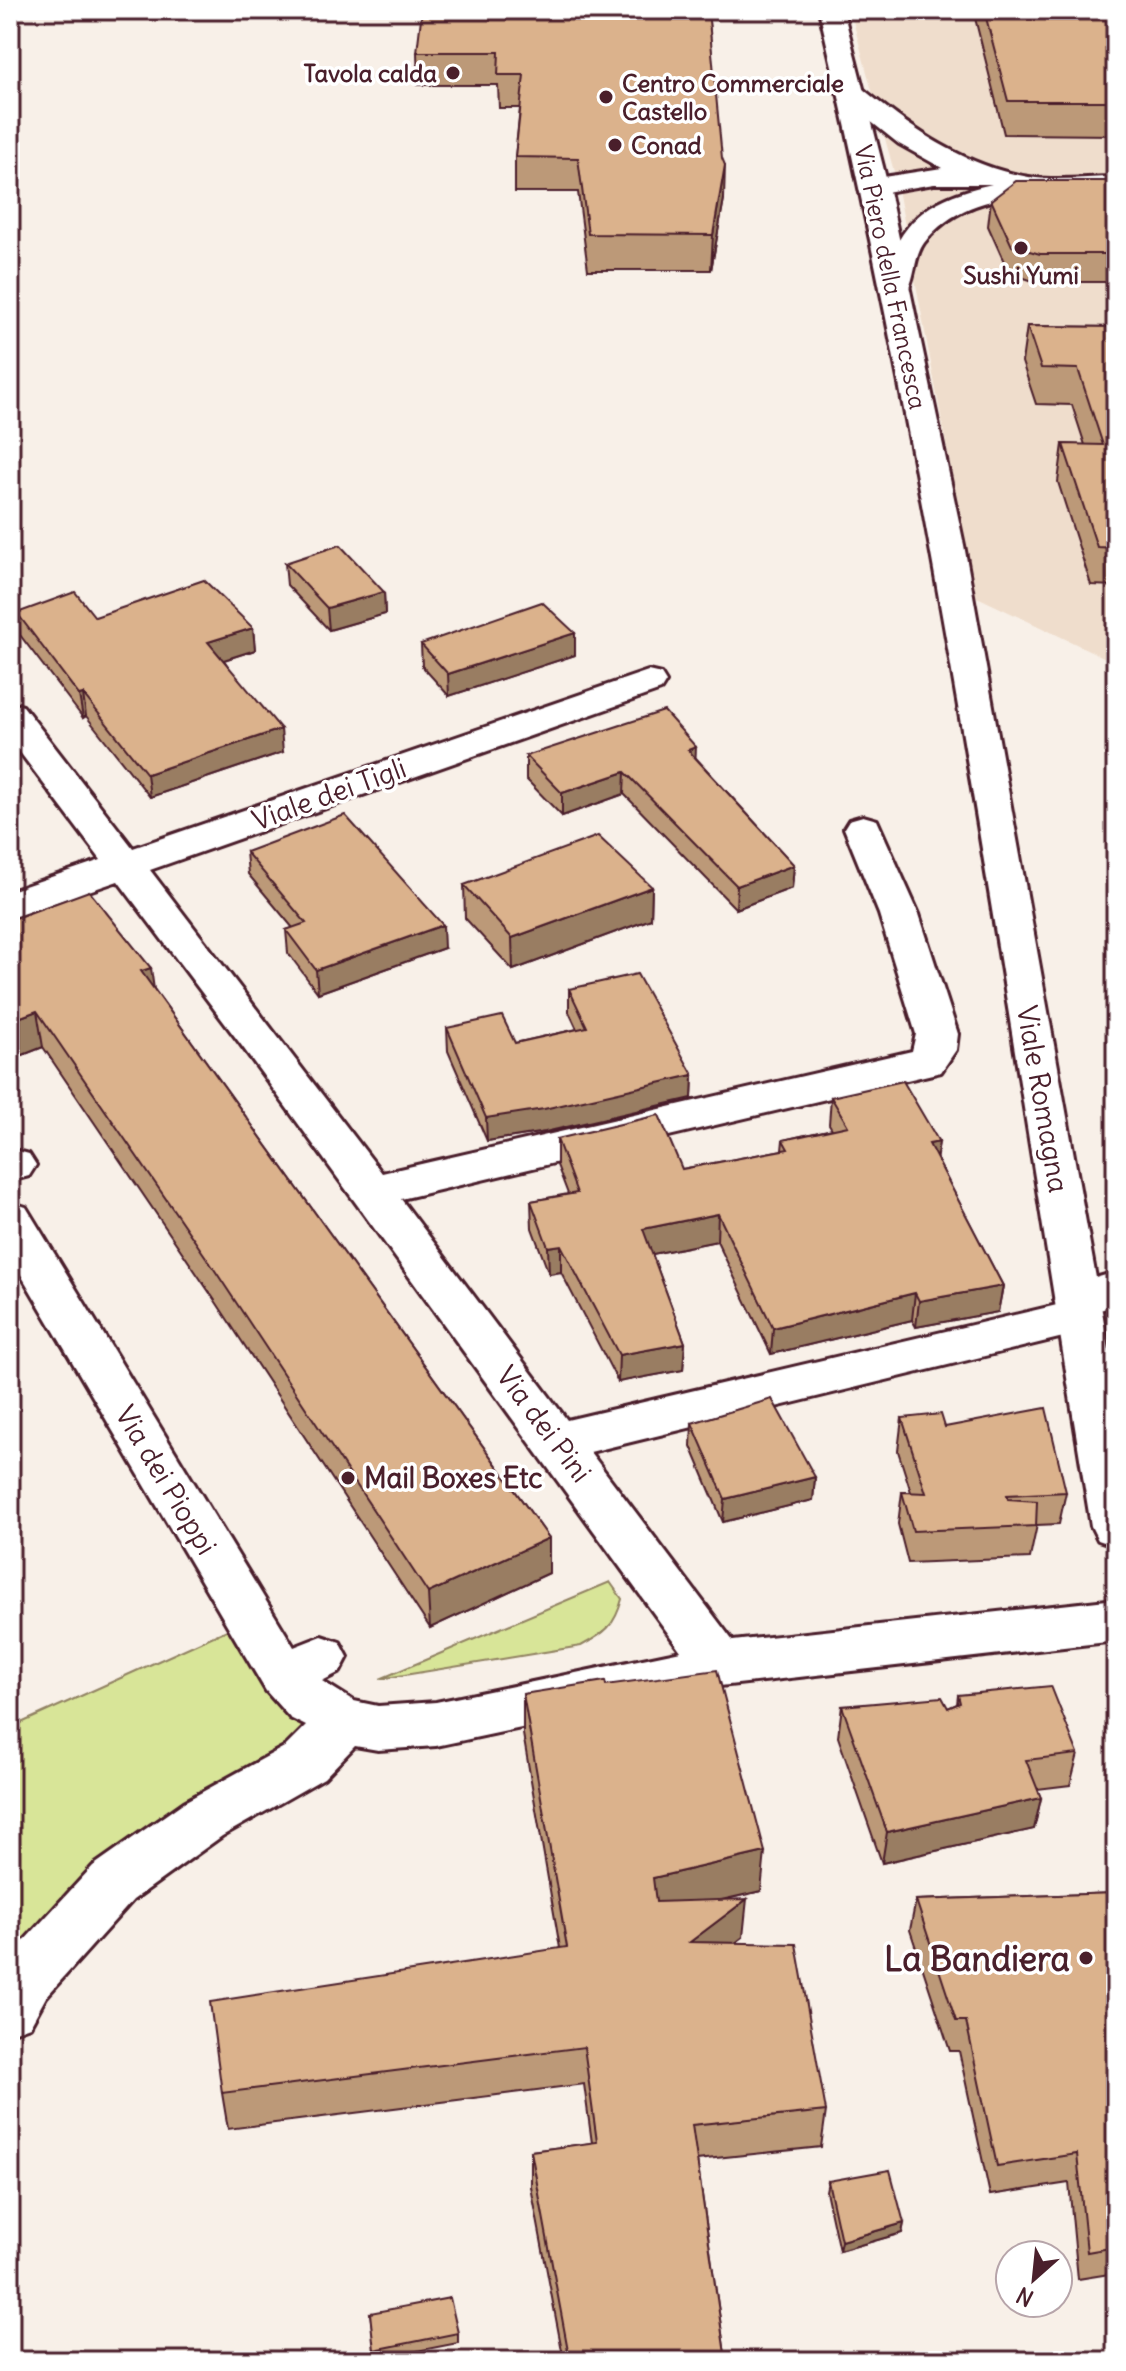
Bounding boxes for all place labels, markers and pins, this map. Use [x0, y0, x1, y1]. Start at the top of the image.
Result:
place label: Tavola calda [303, 58, 437, 88]
marker: Tavola calda [444, 64, 462, 82]
place label: Centro Commerciale Castello [622, 68, 844, 126]
marker: Centro Commerciale Castello [597, 88, 615, 106]
place label: Conad [631, 130, 702, 160]
marker: Conad [606, 136, 624, 154]
marker: Sushi Yumi [1012, 239, 1030, 257]
place label: Sushi Yumi [963, 260, 1079, 290]
place label: Mail Boxes Etc [364, 1460, 543, 1496]
marker: Mail Boxes Etc [339, 1469, 357, 1487]
place label: La Bandiera [884, 1937, 1070, 1980]
marker: La Bandiera [1077, 1949, 1095, 1967]

